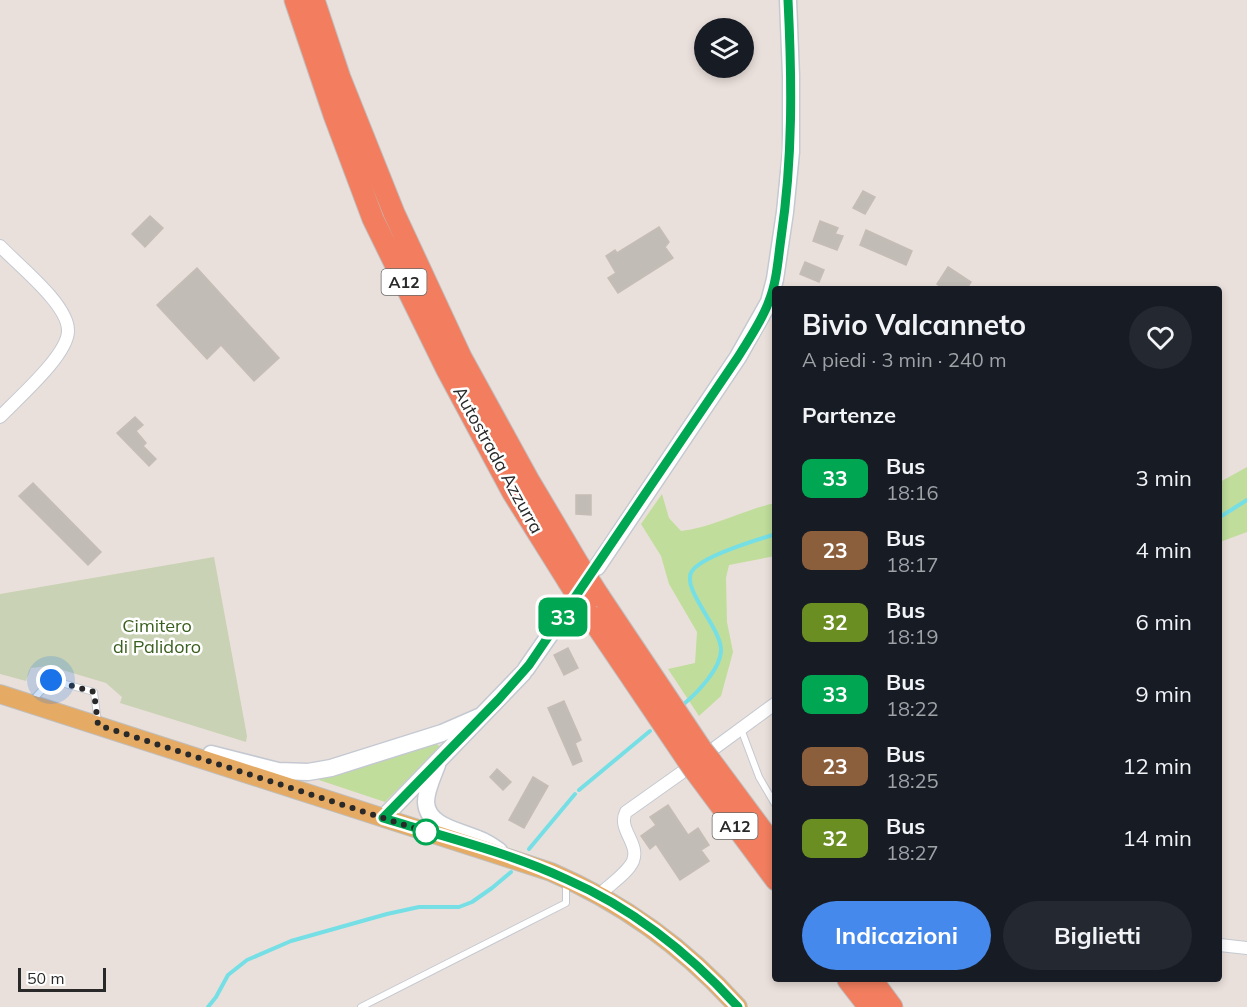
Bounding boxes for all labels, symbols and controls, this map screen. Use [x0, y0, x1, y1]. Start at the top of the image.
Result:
map controls [694, 18, 754, 78]
button: layers [694, 18, 754, 78]
road number: A12 [382, 269, 426, 295]
button: heart [1129, 306, 1192, 369]
text: Bivio Valcanneto [802, 307, 1026, 342]
text: A piedi · 3 min · 240 m [802, 347, 1006, 372]
street label: Autostrada Azzurra [448, 382, 548, 537]
text: Partenze [802, 401, 896, 429]
text: Bus [886, 452, 925, 480]
text: 3 min [1136, 464, 1192, 492]
text: 33 [822, 465, 848, 491]
text: 18:16 [886, 480, 939, 505]
text: Bus [886, 524, 925, 552]
text: 4 min [1136, 536, 1192, 564]
text: 23 [822, 537, 848, 563]
text: 18:17 [886, 552, 939, 577]
text: Bus [886, 596, 925, 624]
line badge: 33 [536, 598, 590, 636]
text: 33 [550, 604, 576, 630]
text: 6 min [1136, 608, 1192, 636]
text: 32 [822, 609, 848, 635]
park label: Cimitero di Palidoro [113, 614, 201, 658]
text: 18:19 [886, 624, 939, 649]
your location [36, 665, 66, 695]
text: Bus [886, 668, 925, 696]
text: 9 min [1136, 680, 1192, 708]
text: 33 [822, 681, 848, 707]
text: 18:22 [886, 696, 939, 721]
text: Bus [886, 740, 925, 768]
text: 12 min [1122, 752, 1192, 780]
text: 23 [822, 753, 848, 779]
text: 18:25 [886, 768, 939, 793]
text: Bus [886, 812, 925, 840]
road number: A12 [712, 813, 758, 839]
unlabelled marker [413, 819, 439, 845]
text: 14 min [1122, 824, 1192, 852]
text: 32 [822, 825, 848, 851]
text: 18:27 [886, 840, 939, 865]
button: Indicazioni [802, 901, 991, 970]
button: Biglietti [1003, 901, 1192, 970]
scale bar [18, 965, 106, 992]
text: 50 m [27, 968, 64, 988]

